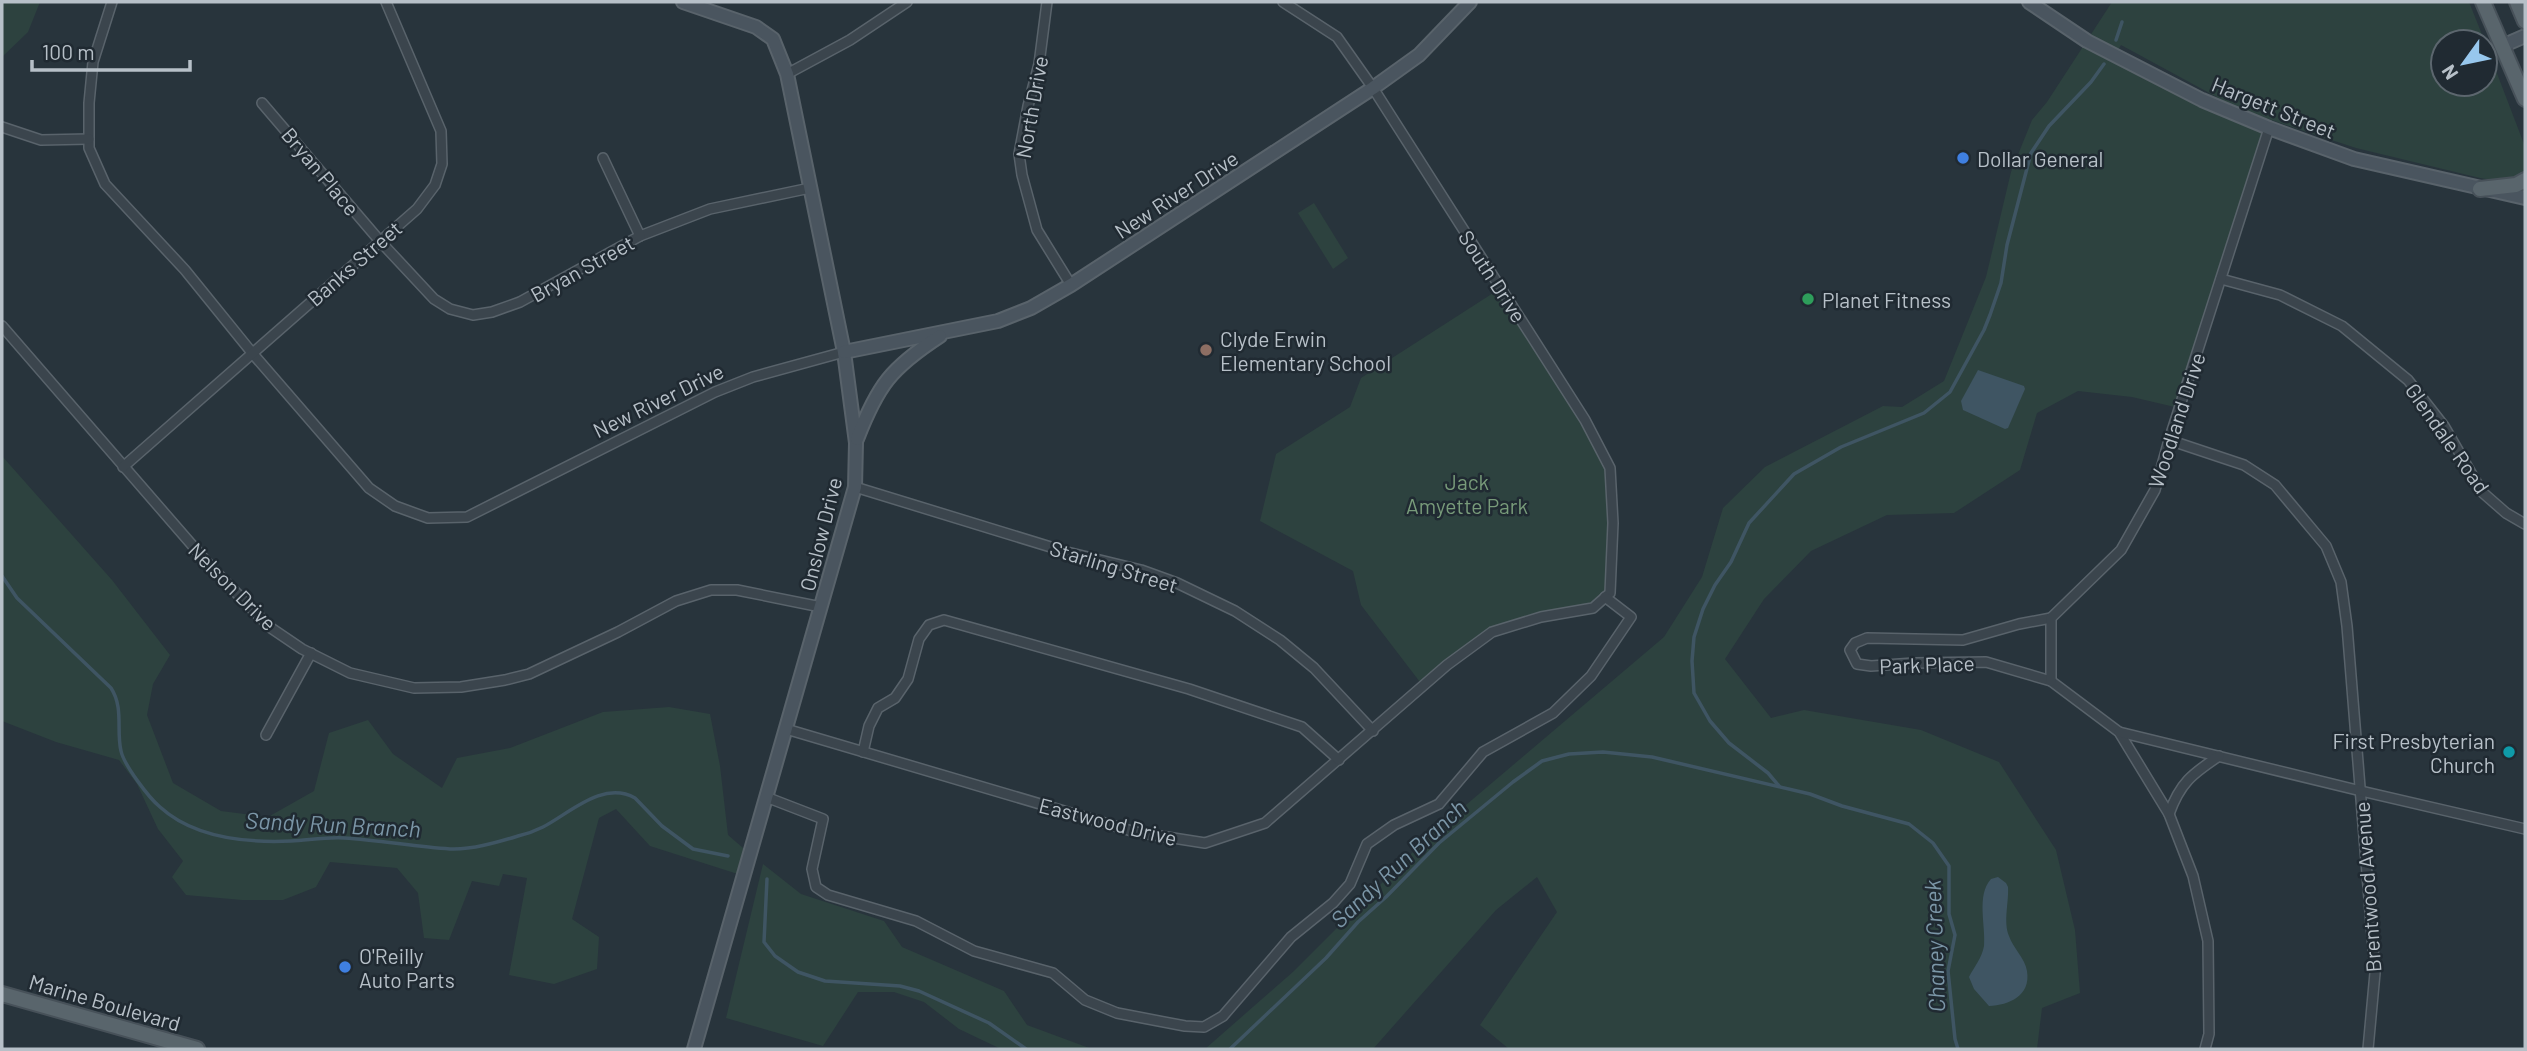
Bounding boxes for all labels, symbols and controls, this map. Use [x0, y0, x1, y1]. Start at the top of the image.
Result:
scale bar [32, 28, 189, 72]
north arrow [2429, 28, 2499, 98]
text: 100 m [42, 39, 95, 64]
street label: North Drive [1010, 54, 1052, 160]
text: N [2436, 61, 2462, 84]
street label: Hargett Street [2209, 71, 2339, 143]
street label: Bryan Place [277, 122, 365, 220]
street label: New River Drive [1110, 145, 1242, 243]
place label: Dollar General [1977, 146, 2103, 171]
marker: Dollar General [1955, 150, 1971, 166]
street label: Banks Street [302, 215, 406, 311]
street label: South Drive [1454, 225, 1532, 327]
street label: Bryan Street [526, 229, 638, 307]
place label: Planet Fitness [1822, 287, 1951, 312]
marker: Planet Fitness [1800, 291, 1816, 307]
place label: Clyde Erwin Elementary School [1220, 326, 1391, 375]
marker: Clyde Erwin Elementary School [1198, 342, 1214, 358]
street label: Woodland Drive [2142, 349, 2210, 491]
street label: New River Drive [589, 358, 727, 442]
street label: Glendale Road [2401, 378, 2495, 498]
park label: Jack Amyette Park [1406, 469, 1528, 518]
street label: Onslow Drive [794, 474, 846, 594]
street label: Starling Street [1047, 535, 1181, 597]
street label: Nelson Drive [184, 537, 282, 635]
street label: Park Place [1879, 650, 1975, 678]
place label: First Presbyterian Church [2333, 728, 2495, 777]
marker: First Presbyterian Church [2501, 744, 2517, 760]
street label: Eastwood Drive [1036, 792, 1180, 850]
water label: Sandy Run Branch [1324, 793, 1472, 933]
street label: Brentwood Avenue [2349, 801, 2385, 973]
water label: Sandy Run Branch [245, 805, 421, 843]
water label: Chaney Creek [1918, 879, 1950, 1013]
place label: O'Reilly Auto Parts [359, 943, 455, 992]
marker: O'Reilly Auto Parts [337, 959, 353, 975]
street label: Marine Boulevard [26, 968, 184, 1036]

